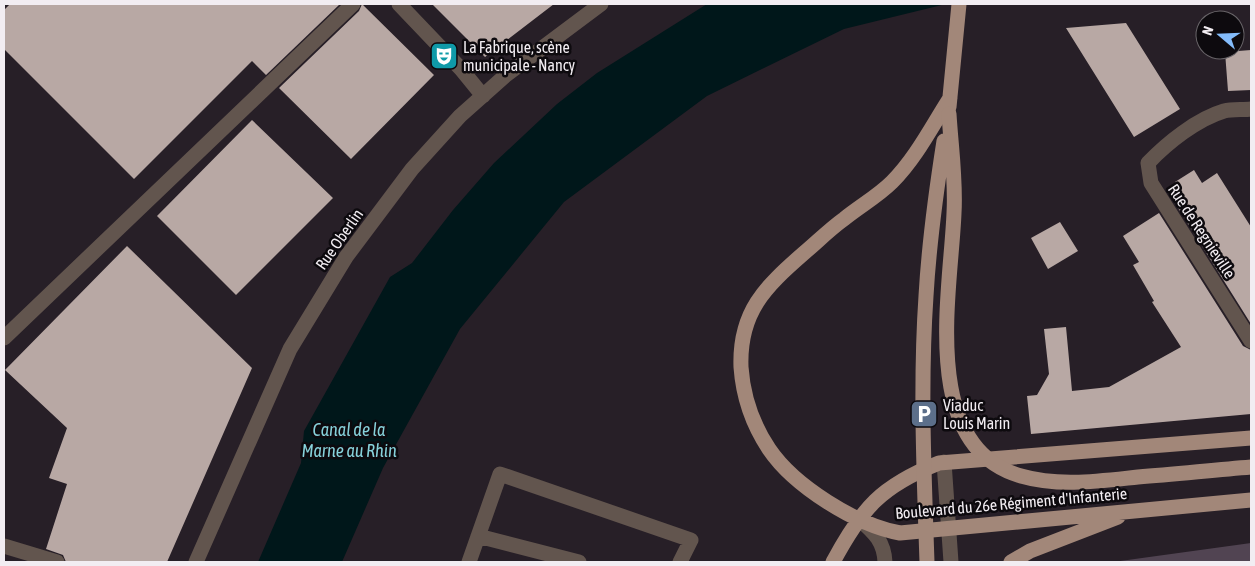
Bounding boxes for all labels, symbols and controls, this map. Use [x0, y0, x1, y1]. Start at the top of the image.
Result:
north arrow [1195, 10, 1245, 60]
text: N [1199, 24, 1217, 37]
place label: La Fabrique, scène municipale - Nancy [463, 38, 576, 75]
theatre icon: La Fabrique, scène municipale - Nancy [429, 41, 459, 71]
street label: Rue de Regnieville [1164, 180, 1239, 282]
street label: Rue Oberlin [312, 205, 366, 273]
place label: Viaduc Louis Marin [943, 396, 1010, 432]
parking icon: Viaduc Louis Marin [909, 399, 939, 429]
water label: Canal de la Marne au Rhin [301, 419, 397, 461]
street label: Boulevard du 26e Régiment d'Infanterie [894, 484, 1128, 523]

